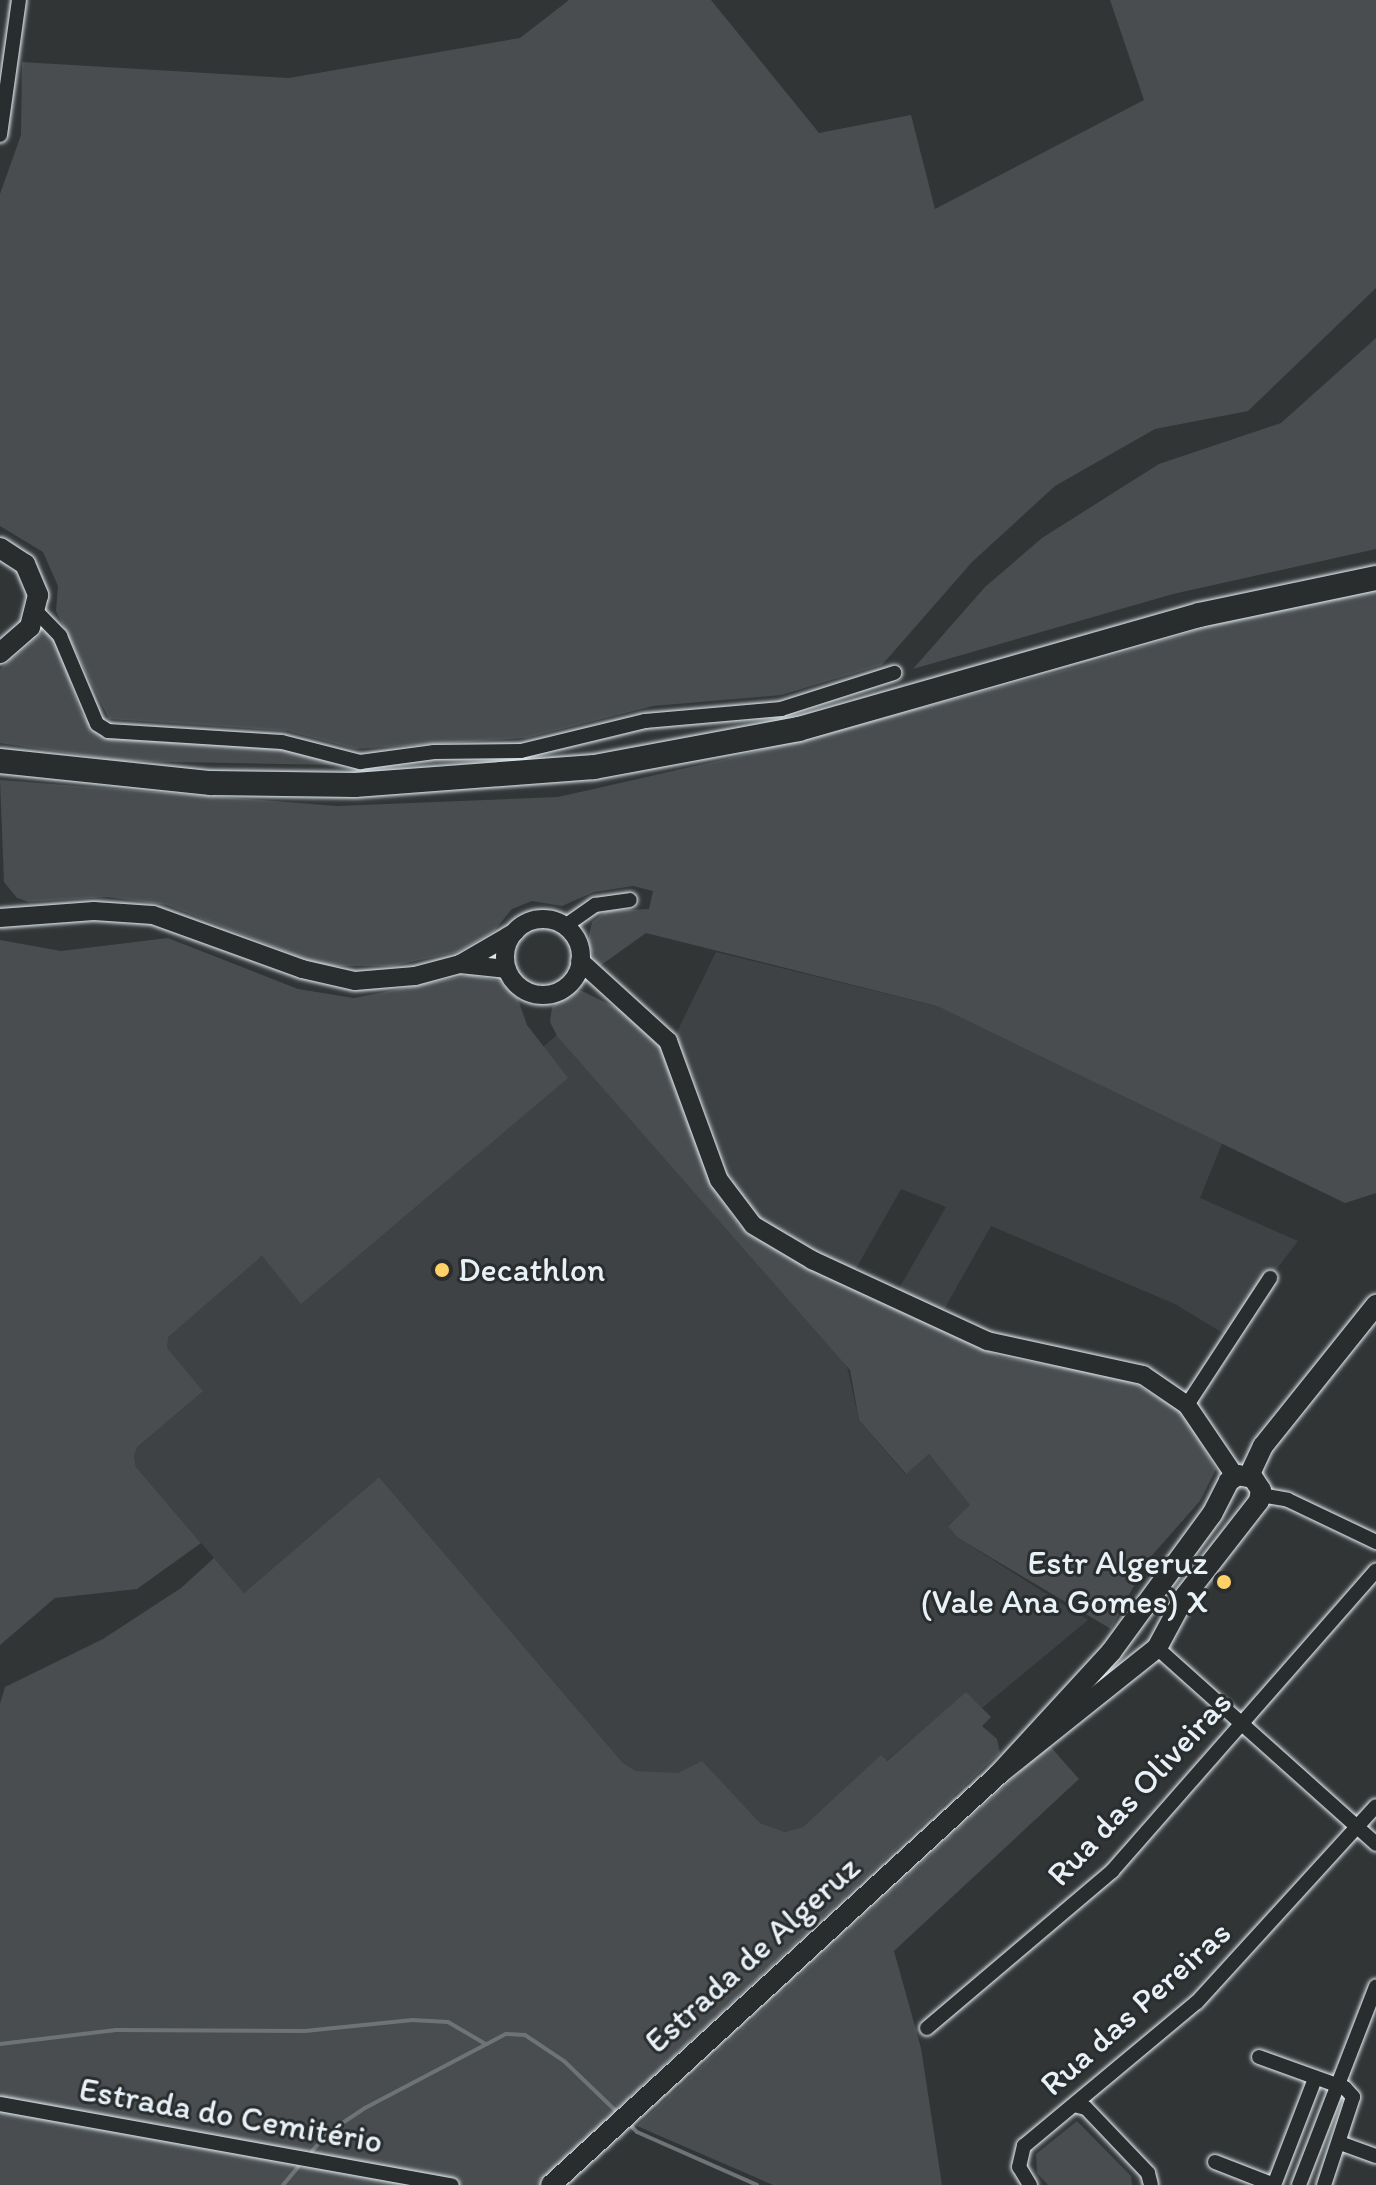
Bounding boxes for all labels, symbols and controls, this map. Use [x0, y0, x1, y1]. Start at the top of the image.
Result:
place label: Decathlon [458, 1250, 605, 1290]
marker: Decathlon [433, 1261, 451, 1279]
place label: Estr Algeruz (Vale Ana Gomes) X [920, 1542, 1208, 1622]
marker: Estr Algeruz (Vale Ana Gomes) X [1215, 1573, 1233, 1591]
street label: Rua das Oliveiras [1038, 1682, 1240, 1894]
street label: Estrada de Algeruz [636, 1846, 868, 2062]
street label: Rua das Pereiras [1032, 1912, 1238, 2104]
street label: Estrada do Cemitério [75, 2068, 387, 2162]

